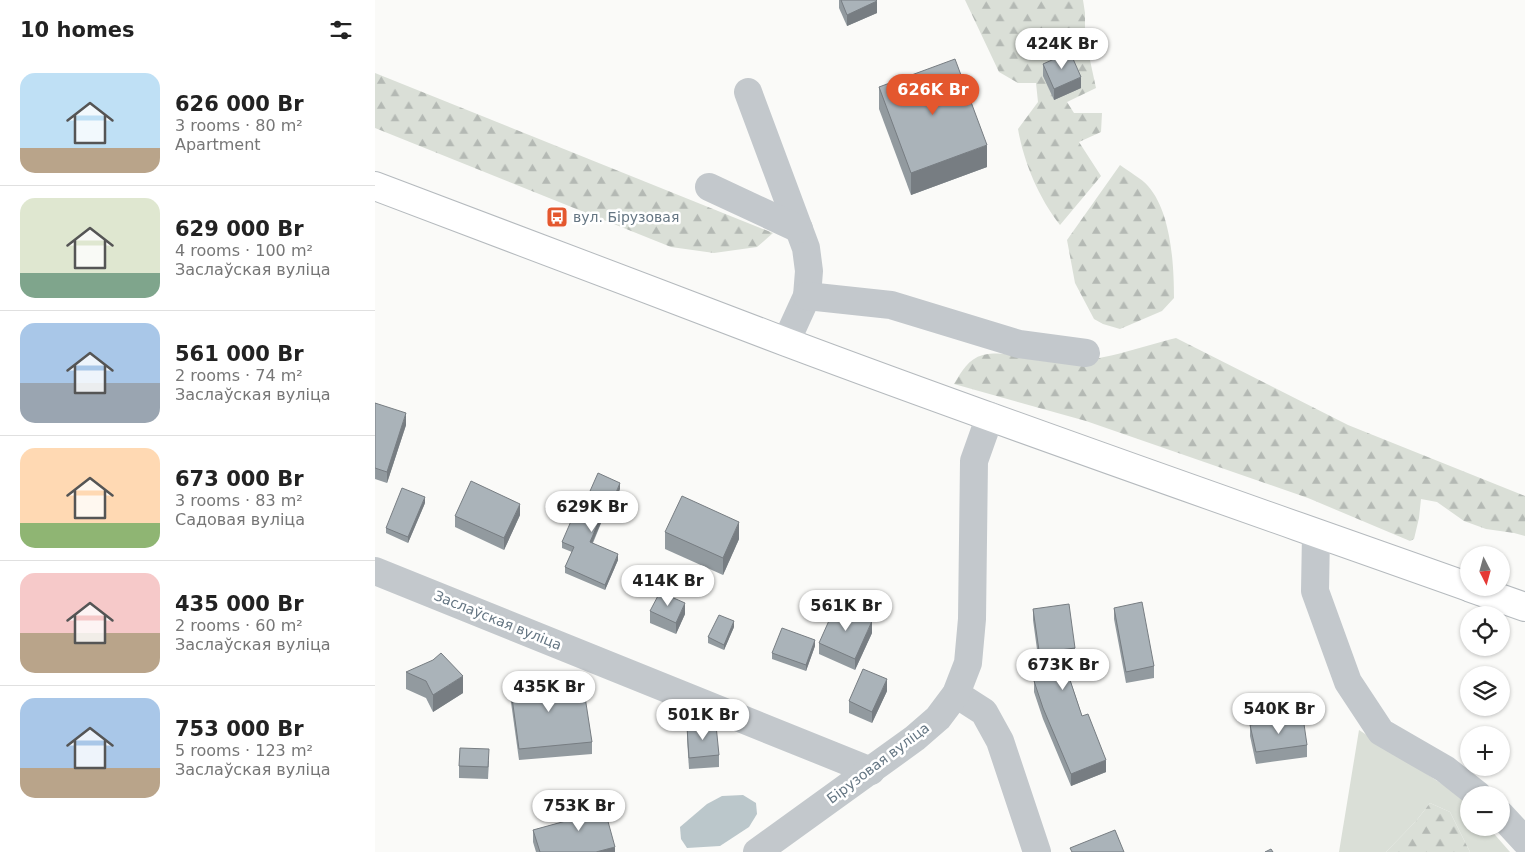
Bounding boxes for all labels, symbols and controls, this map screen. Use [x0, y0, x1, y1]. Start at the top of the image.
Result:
icon: filters [327, 16, 355, 44]
text: 10 homes [20, 18, 135, 42]
pin: 424K Br [1016, 28, 1108, 70]
text: 424K Br [1026, 34, 1098, 53]
pin: 626K Br [887, 74, 979, 116]
text: 626K Br [897, 80, 969, 99]
text: 626 000 Br [175, 92, 304, 116]
icon: home [60, 93, 120, 153]
text: 3 rooms · 80 m² [175, 116, 303, 135]
text: Apartment [175, 135, 261, 154]
bus stop icon: вул. Бірузовая [545, 205, 569, 229]
place label: вул. Бірузовая [573, 209, 679, 225]
text: 629 000 Br [175, 217, 304, 241]
icon: home [60, 218, 120, 278]
text: 4 rooms · 100 m² [175, 241, 313, 260]
text: Заслаўская вуліца [175, 260, 331, 279]
text: 561 000 Br [175, 342, 304, 366]
icon: home [60, 343, 120, 403]
text: 2 rooms · 74 m² [175, 366, 303, 385]
text: Заслаўская вуліца [175, 385, 331, 404]
text: 673 000 Br [175, 467, 304, 491]
icon: home [60, 468, 120, 528]
pin: 629K Br [546, 490, 638, 533]
text: 3 rooms · 83 m² [175, 491, 303, 510]
text: 629K Br [556, 497, 628, 516]
text: Садовая вуліца [175, 510, 305, 529]
north arrow [1460, 546, 1510, 596]
map controls [1460, 546, 1510, 836]
pin: 414K Br [622, 564, 714, 607]
text: 414K Br [632, 571, 704, 590]
street label: Заслаўская вуліца [432, 587, 564, 653]
pin: 561K Br [800, 590, 892, 632]
text: 435 000 Br [175, 592, 304, 616]
icon: home [60, 593, 120, 653]
text: 561K Br [810, 596, 882, 615]
button: locate [1460, 606, 1510, 656]
text: 2 rooms · 60 m² [175, 616, 303, 635]
text: Заслаўская вуліца [175, 635, 331, 654]
pin: 673K Br [1017, 648, 1109, 691]
text: 673K Br [1027, 655, 1099, 674]
button: layers [1460, 666, 1510, 716]
pin: 435K Br [503, 670, 595, 713]
text: 435K Br [513, 677, 585, 696]
pin: 540K Br [1233, 692, 1325, 735]
pin: 501K Br [657, 698, 749, 741]
text: 540K Br [1243, 699, 1315, 718]
text: 501K Br [667, 705, 739, 724]
text: 753 000 Br [175, 717, 304, 741]
icon: home [60, 718, 120, 778]
street label: Бірузовая вуліца [824, 719, 932, 807]
button: + [1460, 726, 1510, 776]
text: 5 rooms · 123 m² [175, 741, 313, 760]
text: Заслаўская вуліца [175, 760, 331, 779]
button: − [1460, 786, 1510, 836]
pin: 753K Br [533, 790, 625, 832]
text: 753K Br [543, 796, 615, 815]

